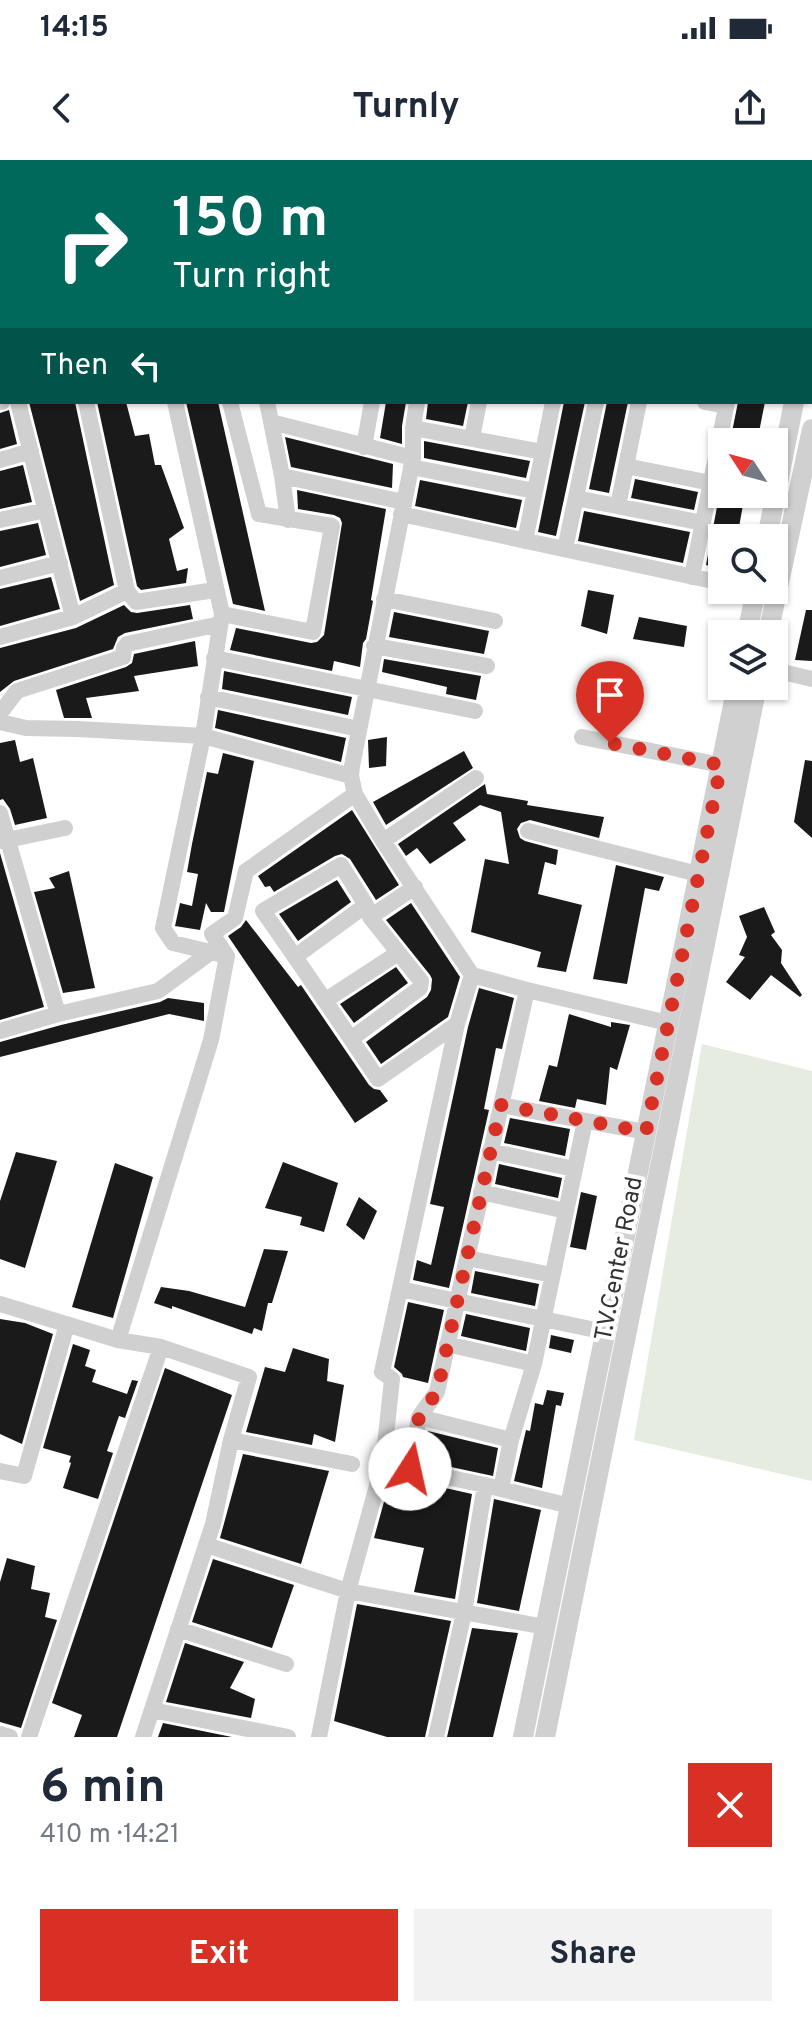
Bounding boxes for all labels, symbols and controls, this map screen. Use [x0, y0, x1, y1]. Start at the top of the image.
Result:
text: 14:15 [40, 10, 109, 47]
text: Turnly [352, 85, 460, 131]
icon: back [40, 86, 84, 130]
icon: share [728, 86, 772, 130]
text: 150 m [172, 186, 328, 256]
icon: right [40, 192, 144, 296]
text: Turn right [172, 255, 331, 301]
icon: left [124, 344, 168, 388]
text: Then [40, 348, 108, 385]
north arrow [708, 428, 788, 508]
map controls [708, 428, 788, 700]
button: search [708, 524, 788, 604]
button: layers [708, 620, 788, 700]
pin [576, 661, 644, 743]
icon: arrive [588, 673, 632, 717]
street label: T.V.Center Road [589, 1174, 651, 1344]
position arrow [368, 1427, 452, 1511]
text: 6 min [40, 1759, 166, 1819]
button: close [688, 1763, 772, 1847]
text: 410 m · 14:21 [40, 1819, 180, 1852]
button: Exit [40, 1909, 398, 2001]
button: Share [414, 1909, 772, 2001]

